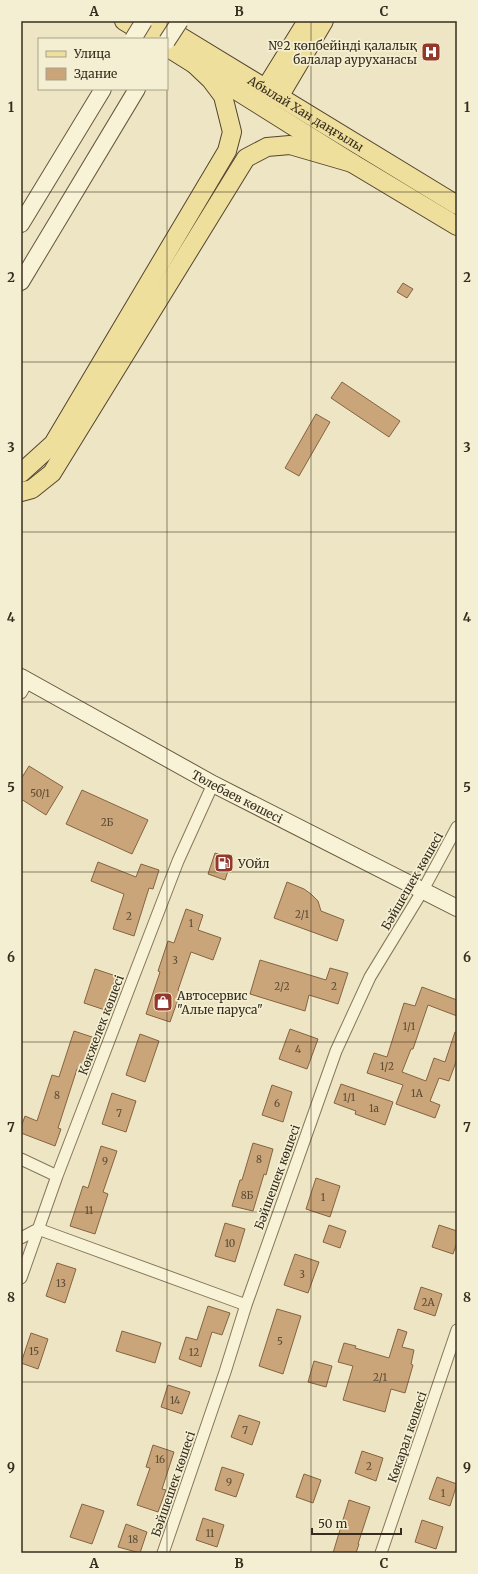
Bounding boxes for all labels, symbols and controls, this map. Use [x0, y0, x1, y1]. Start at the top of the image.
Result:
text: A [88, 3, 99, 20]
text: B [234, 3, 244, 20]
text: C [380, 3, 389, 20]
legend [38, 38, 168, 90]
place label: №2 көпбейінді қалалық балалар ауруханасы [268, 38, 417, 67]
hospital icon: №2 көпбейінді қалалық балалар ауруханасы [420, 41, 442, 63]
text: Улица [73, 46, 111, 61]
text: Здание [74, 66, 117, 81]
street label: Абылай Хан даңғылы [245, 72, 367, 154]
text: 1 [8, 99, 14, 116]
text: 1 [464, 99, 470, 116]
text: 2 [7, 269, 15, 286]
text: 2 [463, 269, 471, 286]
text: 3 [7, 439, 15, 456]
text: 3 [463, 439, 471, 456]
text: 4 [7, 609, 16, 626]
text: 4 [463, 609, 472, 626]
street label: Төлебаев көшесі [189, 766, 285, 826]
text: 5 [7, 779, 15, 796]
text: 5 [463, 779, 471, 796]
house number: 50/1 [30, 787, 50, 800]
house number: 2Б [101, 816, 113, 829]
street label: Бәйшешек көшесі [378, 829, 446, 933]
fuel station icon: УОйл [213, 852, 235, 874]
place label: УОйл [237, 856, 270, 871]
house number: 2/1 [295, 908, 309, 921]
house number: 2 [126, 910, 132, 923]
house number: 1 [189, 917, 194, 930]
text: 6 [7, 949, 15, 966]
text: 6 [463, 949, 471, 966]
house number: 3 [172, 954, 178, 967]
street label: Көкжелек көшесі [75, 973, 127, 1077]
house number: 2/2 [274, 980, 290, 993]
house number: 2 [331, 980, 337, 993]
place label: Автосервис "Алые паруса" [176, 988, 263, 1017]
shop icon: Автосервис "Алые паруса" [152, 991, 174, 1013]
house number: 1/1 [403, 1020, 416, 1033]
house number: 4 [295, 1043, 301, 1056]
house number: 1/2 [380, 1060, 394, 1073]
house number: 1А [411, 1087, 424, 1100]
house number: 8 [54, 1089, 60, 1102]
house number: 1/1 [343, 1091, 356, 1104]
house number: 6 [274, 1097, 280, 1110]
house number: 1а [369, 1102, 380, 1115]
house number: 7 [116, 1107, 122, 1120]
text: 7 [7, 1119, 15, 1136]
text: 7 [463, 1119, 471, 1136]
street label: Бәйшешек көшесі [251, 1122, 303, 1232]
house number: 8 [256, 1153, 262, 1166]
house number: 9 [102, 1155, 108, 1168]
house number: 8Б [241, 1189, 253, 1202]
house number: 1 [321, 1191, 326, 1204]
house number: 11 [85, 1204, 94, 1217]
house number: 10 [225, 1237, 235, 1250]
house number: 3 [299, 1268, 305, 1281]
house number: 13 [56, 1277, 66, 1290]
text: 8 [7, 1289, 15, 1306]
text: 8 [463, 1289, 471, 1306]
house number: 2А [421, 1296, 435, 1309]
house number: 5 [277, 1335, 283, 1348]
house number: 15 [29, 1345, 39, 1358]
house number: 12 [189, 1346, 199, 1359]
house number: 2/1 [373, 1371, 387, 1384]
street label: Көкарал көшесі [384, 1389, 430, 1484]
house number: 14 [170, 1394, 180, 1407]
house number: 7 [242, 1424, 248, 1437]
street label: Бәйшешек көшесі [148, 1429, 198, 1539]
house number: 16 [155, 1453, 165, 1466]
text: 9 [7, 1459, 15, 1476]
text: 9 [463, 1459, 471, 1476]
house number: 2 [366, 1460, 372, 1473]
house number: 9 [226, 1476, 232, 1489]
house number: 1 [441, 1487, 446, 1500]
scale bar [312, 1510, 401, 1536]
text: 50 m [318, 1516, 347, 1531]
house number: 11 [206, 1527, 215, 1540]
house number: 18 [128, 1533, 138, 1546]
text: A [88, 1555, 99, 1572]
text: B [234, 1555, 244, 1572]
text: C [380, 1555, 389, 1572]

